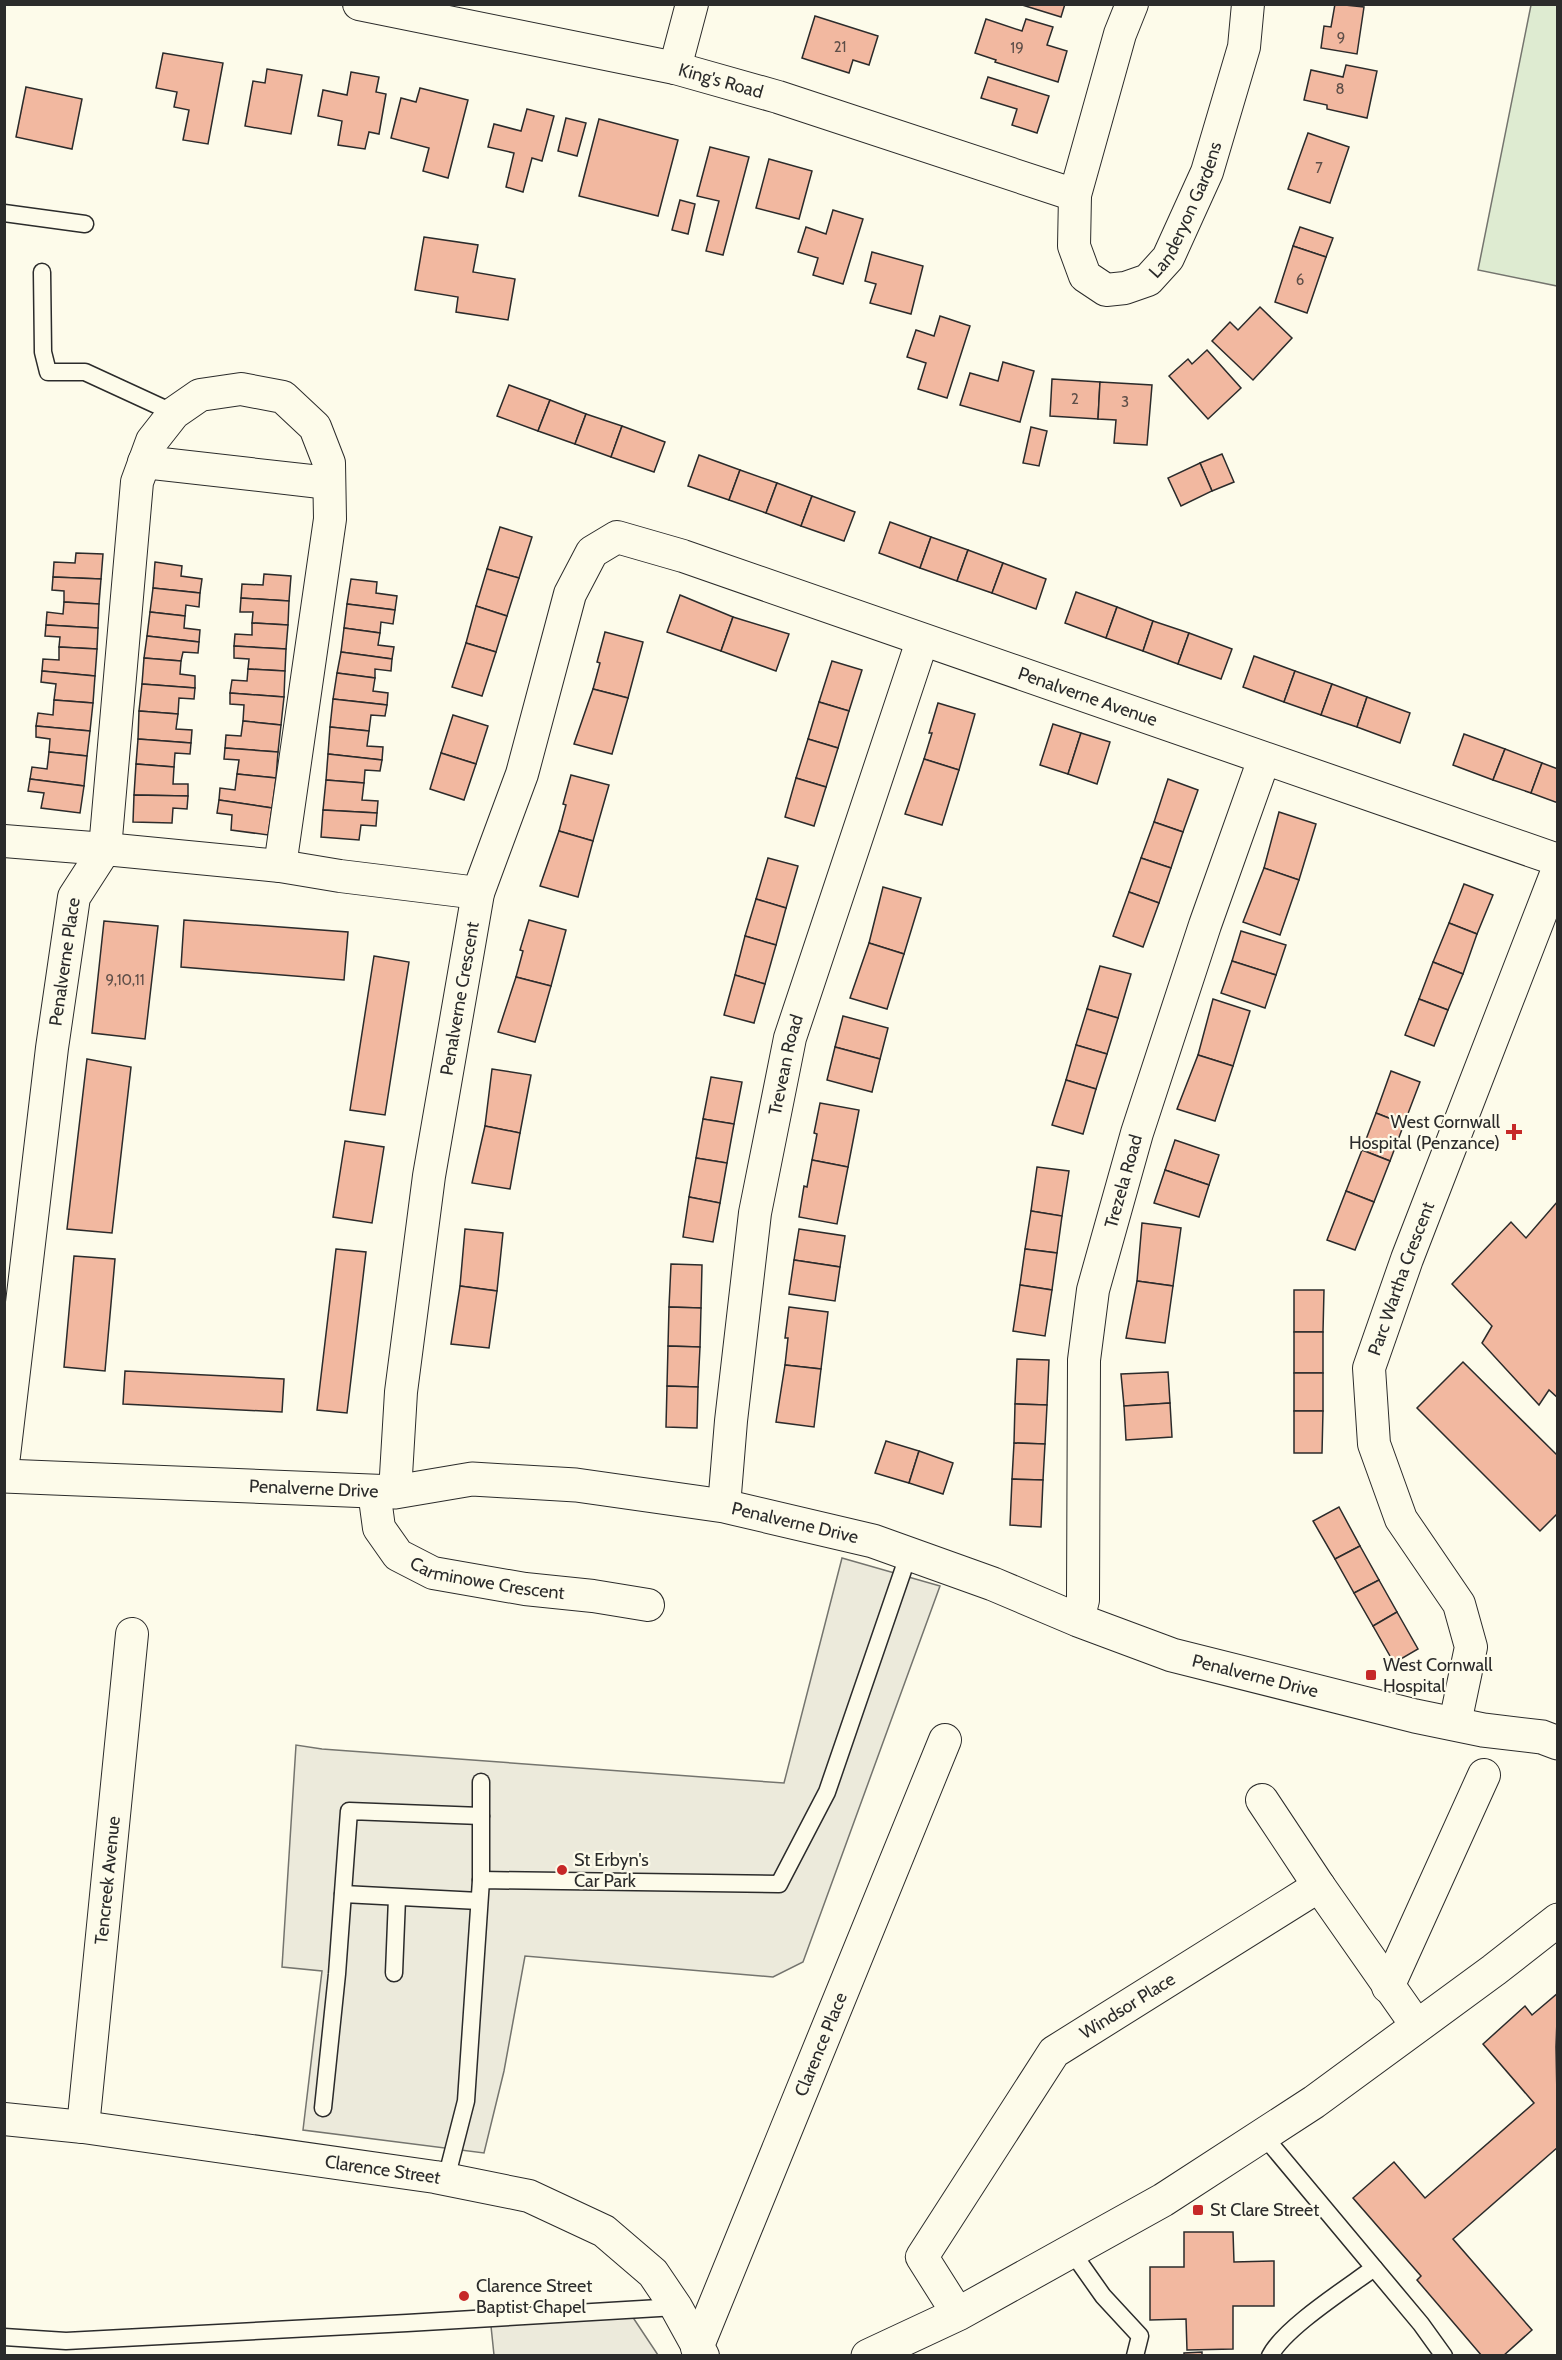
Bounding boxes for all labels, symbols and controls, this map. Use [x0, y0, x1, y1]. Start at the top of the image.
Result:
house number: 9 [1337, 29, 1345, 47]
house number: 21 [834, 38, 846, 56]
house number: 19 [1010, 39, 1024, 57]
street label: King's Road [676, 59, 766, 103]
house number: 8 [1335, 80, 1345, 98]
street label: Landeryon Gardens [1144, 139, 1226, 283]
house number: 7 [1315, 159, 1323, 177]
house number: 6 [1296, 271, 1304, 289]
house number: 2 [1071, 390, 1079, 408]
house number: 3 [1121, 393, 1129, 411]
street label: Penalverne Avenue [1015, 662, 1160, 731]
street label: Penalverne Place [44, 896, 85, 1027]
street label: Penalverne Crescent [436, 920, 484, 1077]
house number: 9,10,11 [105, 971, 145, 989]
street label: Trevean Road [764, 1012, 808, 1117]
place label: West Cornwall Hospital (Penzance) [1349, 1111, 1501, 1154]
marker: West Cornwall Hospital (Penzance) [1505, 1123, 1523, 1141]
street label: Trezela Road [1100, 1132, 1147, 1231]
street label: Parc Wartha Crescent [1363, 1199, 1439, 1358]
street label: Penalverne Drive [249, 1475, 379, 1502]
street label: Penalverne Drive [729, 1497, 861, 1548]
street label: Carminowe Crescent [406, 1552, 566, 1604]
street label: Penalverne Drive [1190, 1649, 1321, 1702]
place label: West Cornwall Hospital [1383, 1654, 1493, 1697]
marker: West Cornwall Hospital [1364, 1668, 1378, 1682]
street label: Tencreek Avenue [90, 1815, 125, 1945]
place label: St Erbyn's Car Park [574, 1849, 649, 1892]
marker: St Erbyn's Car Park [555, 1863, 569, 1877]
street label: Windsor Place [1076, 1968, 1179, 2044]
street label: Clarence Place [790, 1989, 852, 2100]
street label: Clarence Street [323, 2150, 442, 2189]
place label: St Clare Street [1210, 2199, 1319, 2221]
marker: St Clare Street [1191, 2203, 1205, 2217]
place label: Clarence Street Baptist Chapel [476, 2275, 592, 2318]
marker: Clarence Street Baptist Chapel [457, 2289, 471, 2303]

